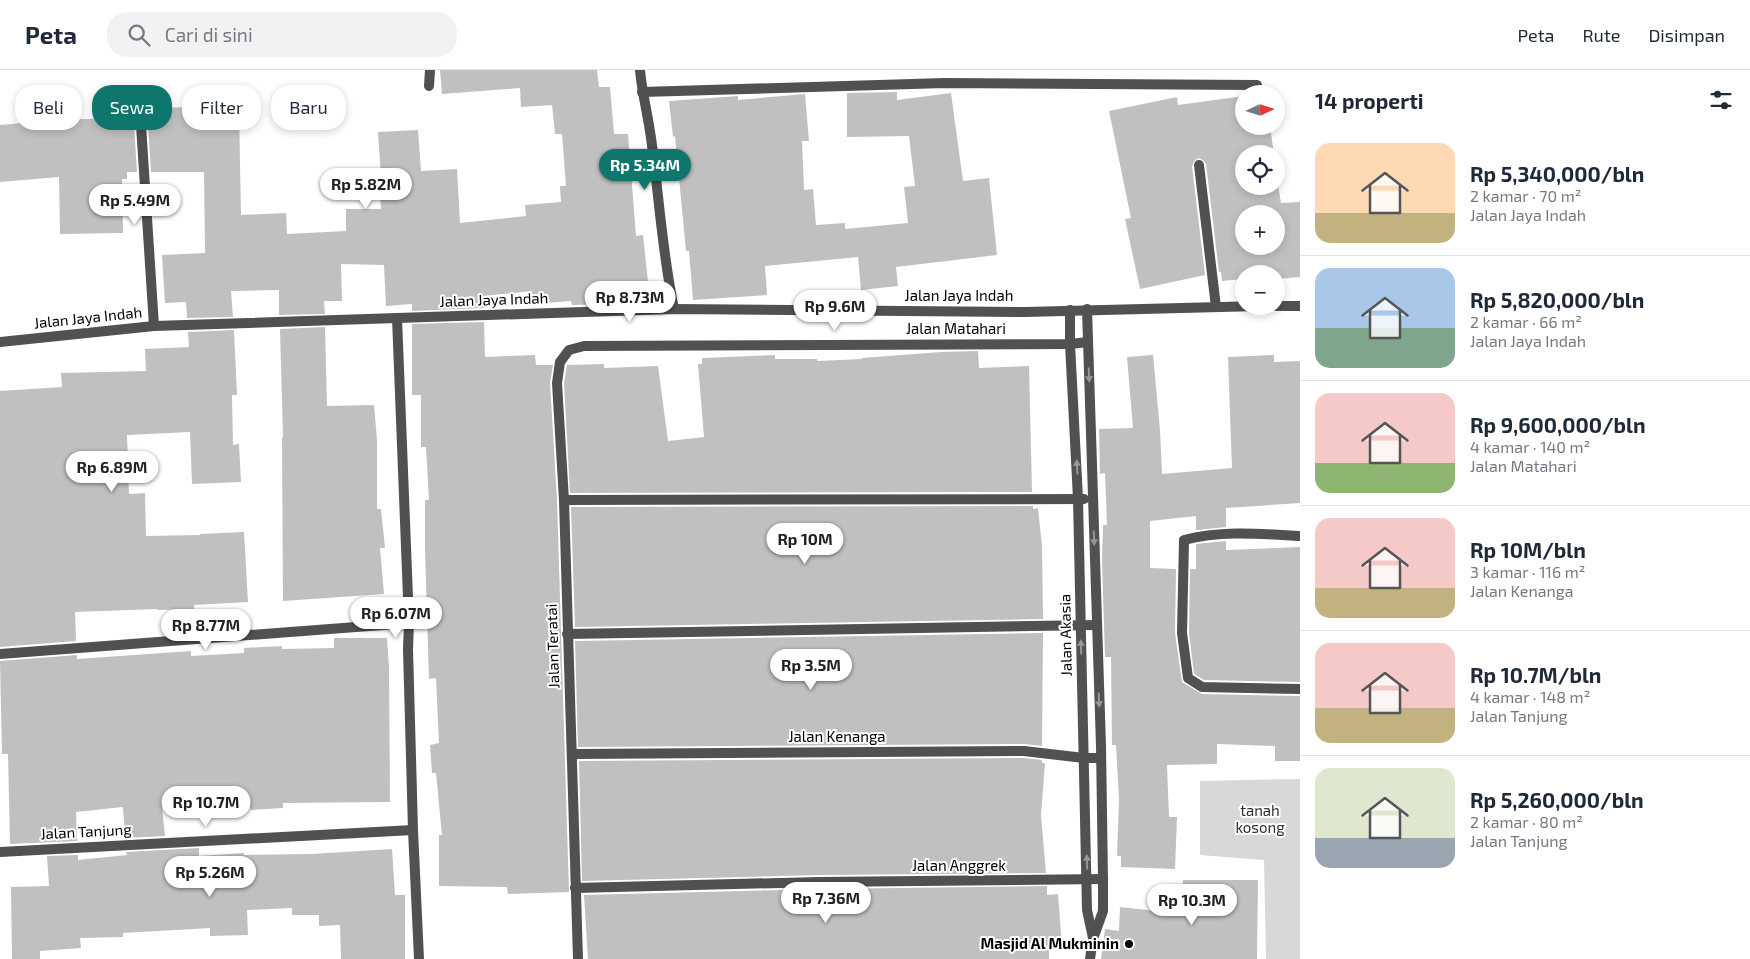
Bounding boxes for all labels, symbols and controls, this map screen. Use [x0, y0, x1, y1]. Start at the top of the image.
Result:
search box [107, 12, 457, 57]
text: Peta [25, 20, 77, 49]
icon: search [125, 21, 153, 49]
text: Cari di sini [165, 23, 253, 46]
text: Peta [1518, 24, 1555, 46]
text: Rute [1583, 24, 1620, 46]
text: Disimpan [1648, 24, 1725, 46]
chip: Beli [15, 85, 82, 130]
chip: Sewa [92, 85, 172, 130]
chip: Filter [182, 85, 261, 130]
chip: Baru [271, 85, 346, 130]
north arrow [1235, 85, 1285, 135]
map controls [1235, 85, 1285, 315]
icon: filters [1707, 86, 1735, 114]
text: 14 properti [1315, 88, 1424, 113]
button: locate [1235, 145, 1285, 195]
pin: Rp 5.34M [593, 148, 697, 191]
text: Rp 5.34M [610, 155, 680, 174]
text: Rp 5,340,000/bln [1470, 161, 1644, 186]
icon: home [1355, 163, 1415, 223]
pin: Rp 5.82M [314, 168, 418, 210]
text: Rp 5.82M [331, 174, 401, 193]
pin: Rp 5.49M [83, 184, 187, 226]
text: 2 kamar · 70 m² [1470, 186, 1581, 205]
text: Rp 5.49M [100, 190, 170, 209]
button: + [1235, 205, 1285, 255]
text: Jalan Jaya Indah [1470, 205, 1586, 224]
button: − [1235, 265, 1285, 315]
pin: Rp 8.73M [578, 280, 682, 323]
street label: Jalan Jaya Indah [905, 286, 1013, 304]
text: Rp 8.73M [596, 287, 664, 306]
text: Rp 5,820,000/bln [1470, 287, 1644, 312]
street label: Jalan Jaya Indah [439, 288, 549, 310]
icon: home [1355, 288, 1415, 348]
pin: Rp 9.6M [789, 290, 881, 332]
text: Rp 9.6M [805, 296, 865, 315]
street label: Jalan Jaya Indah [33, 302, 143, 332]
text: 2 kamar · 66 m² [1470, 312, 1582, 331]
street label: Jalan Matahari [906, 319, 1006, 337]
text: Jalan Jaya Indah [1470, 331, 1586, 350]
one-way arrow [1085, 368, 1093, 384]
text: Rp 9,600,000/bln [1470, 412, 1646, 437]
icon: home [1355, 413, 1415, 473]
text: 4 kamar · 140 m² [1470, 437, 1590, 456]
pin: Rp 6.89M [60, 450, 164, 493]
text: Jalan Matahari [1470, 456, 1577, 475]
text: Rp 6.89M [77, 457, 147, 476]
one-way arrow [1072, 459, 1080, 475]
pin: Rp 10M [764, 522, 846, 565]
text: Rp 10M [777, 529, 833, 548]
one-way arrow [1090, 530, 1098, 546]
text: Rp 10M/bln [1470, 537, 1586, 562]
icon: home [1355, 538, 1415, 598]
text: 3 kamar · 116 m² [1470, 562, 1585, 581]
text: Jalan Kenanga [1470, 581, 1573, 600]
street label: Jalan Akasia [1055, 594, 1075, 676]
pin: Rp 6.07M [344, 596, 448, 639]
text: Rp 6.07M [361, 603, 431, 622]
street label: Jalan Teratai [542, 603, 562, 689]
pin: Rp 8.77M [154, 608, 258, 651]
text: Rp 8.77M [172, 615, 240, 634]
one-way arrow [1076, 638, 1084, 654]
pin: Rp 3.5M [765, 648, 857, 691]
text: Rp 3.5M [781, 655, 841, 674]
text: Rp 10.7M/bln [1470, 662, 1601, 687]
icon: home [1355, 663, 1415, 723]
text: 4 kamar · 148 m² [1470, 687, 1590, 706]
one-way arrow [1095, 693, 1103, 709]
text: Jalan Tanjung [1470, 706, 1567, 725]
street label: Jalan Kenanga [788, 727, 886, 745]
pin: Rp 10.7M [154, 786, 258, 828]
text: Rp 5,260,000/bln [1470, 787, 1644, 812]
icon: home [1355, 788, 1415, 848]
text: Rp 10.7M [173, 792, 239, 811]
park label: tanah kosong [1235, 801, 1285, 836]
text: 2 kamar · 80 m² [1470, 812, 1583, 831]
street label: Jalan Tanjung [40, 820, 133, 843]
text: Jalan Tanjung [1470, 831, 1567, 850]
one-way arrow [1082, 853, 1090, 869]
pin: Rp 5.26M [158, 856, 262, 898]
street label: Jalan Anggrek [912, 856, 1006, 874]
text: Rp 5.26M [175, 862, 245, 881]
pin: Rp 7.36M [774, 882, 878, 924]
pin: Rp 10.3M [1140, 884, 1244, 926]
text: Rp 7.36M [792, 888, 860, 907]
text: Rp 10.3M [1158, 890, 1226, 909]
place label: Masjid Al Mukminin [980, 934, 1119, 952]
marker: Masjid Al Mukminin [1123, 938, 1135, 950]

